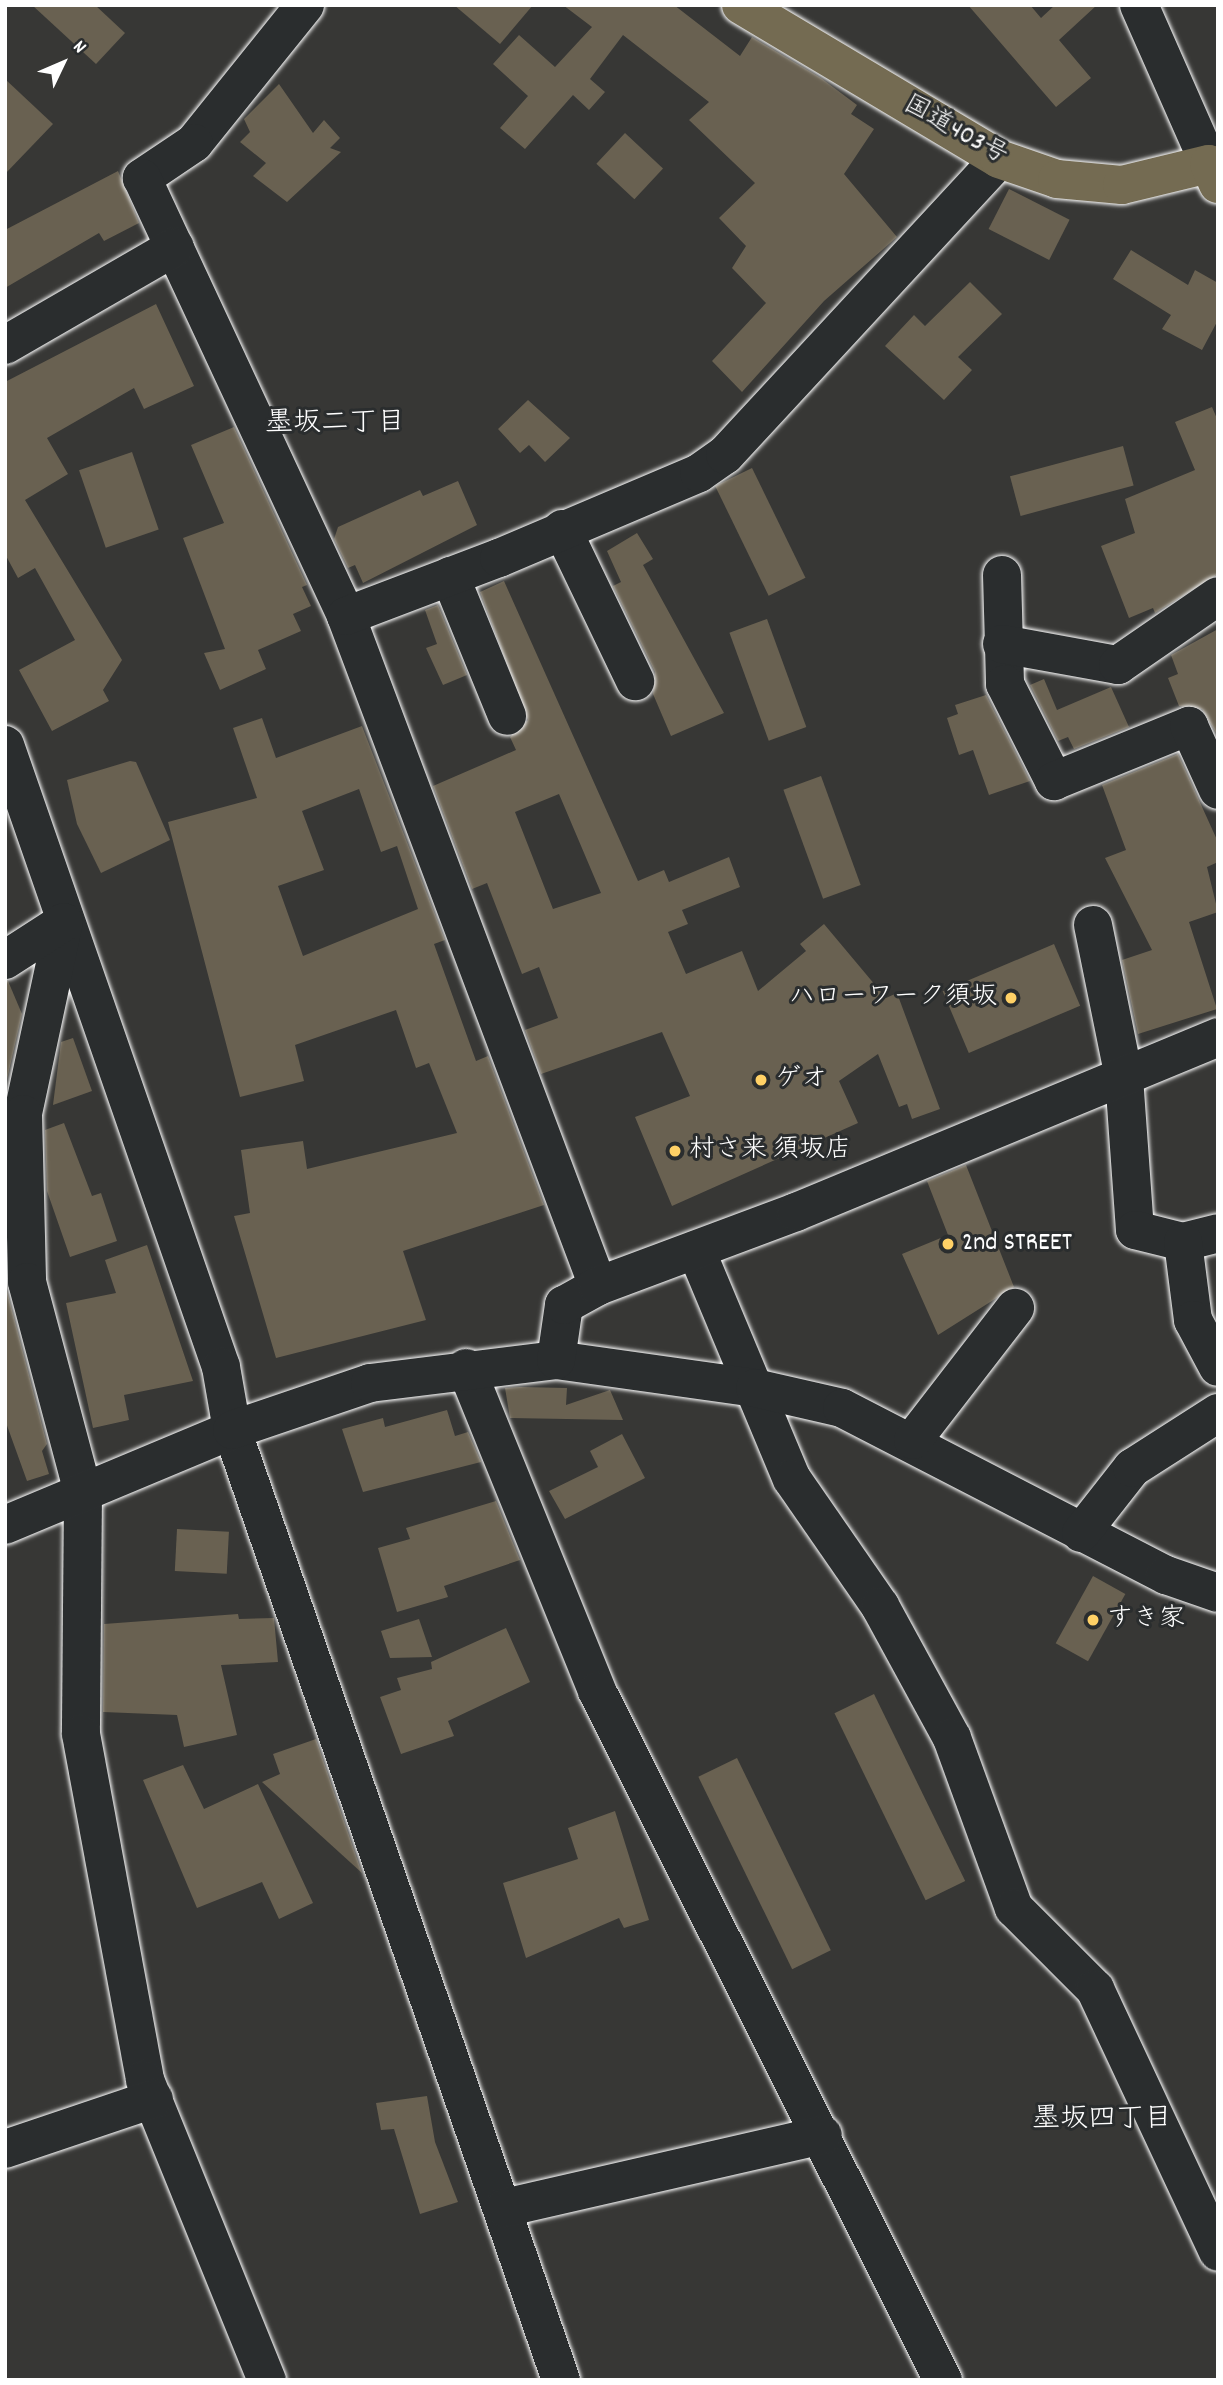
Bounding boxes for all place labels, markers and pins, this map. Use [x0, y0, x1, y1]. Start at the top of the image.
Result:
place label: ハローワーク須坂 [789, 982, 997, 1014]
marker: ハローワーク須坂 [1003, 990, 1019, 1006]
place label: ゲオ [775, 1064, 827, 1096]
marker: ゲオ [753, 1072, 769, 1088]
place label: 村さ来 須坂店 [689, 1135, 851, 1167]
marker: 村さ来 須坂店 [667, 1143, 683, 1159]
place label: 2nd STREET [962, 1228, 1072, 1260]
marker: 2nd STREET [940, 1236, 956, 1252]
place label: すき家 [1107, 1604, 1185, 1636]
marker: すき家 [1085, 1612, 1101, 1628]

